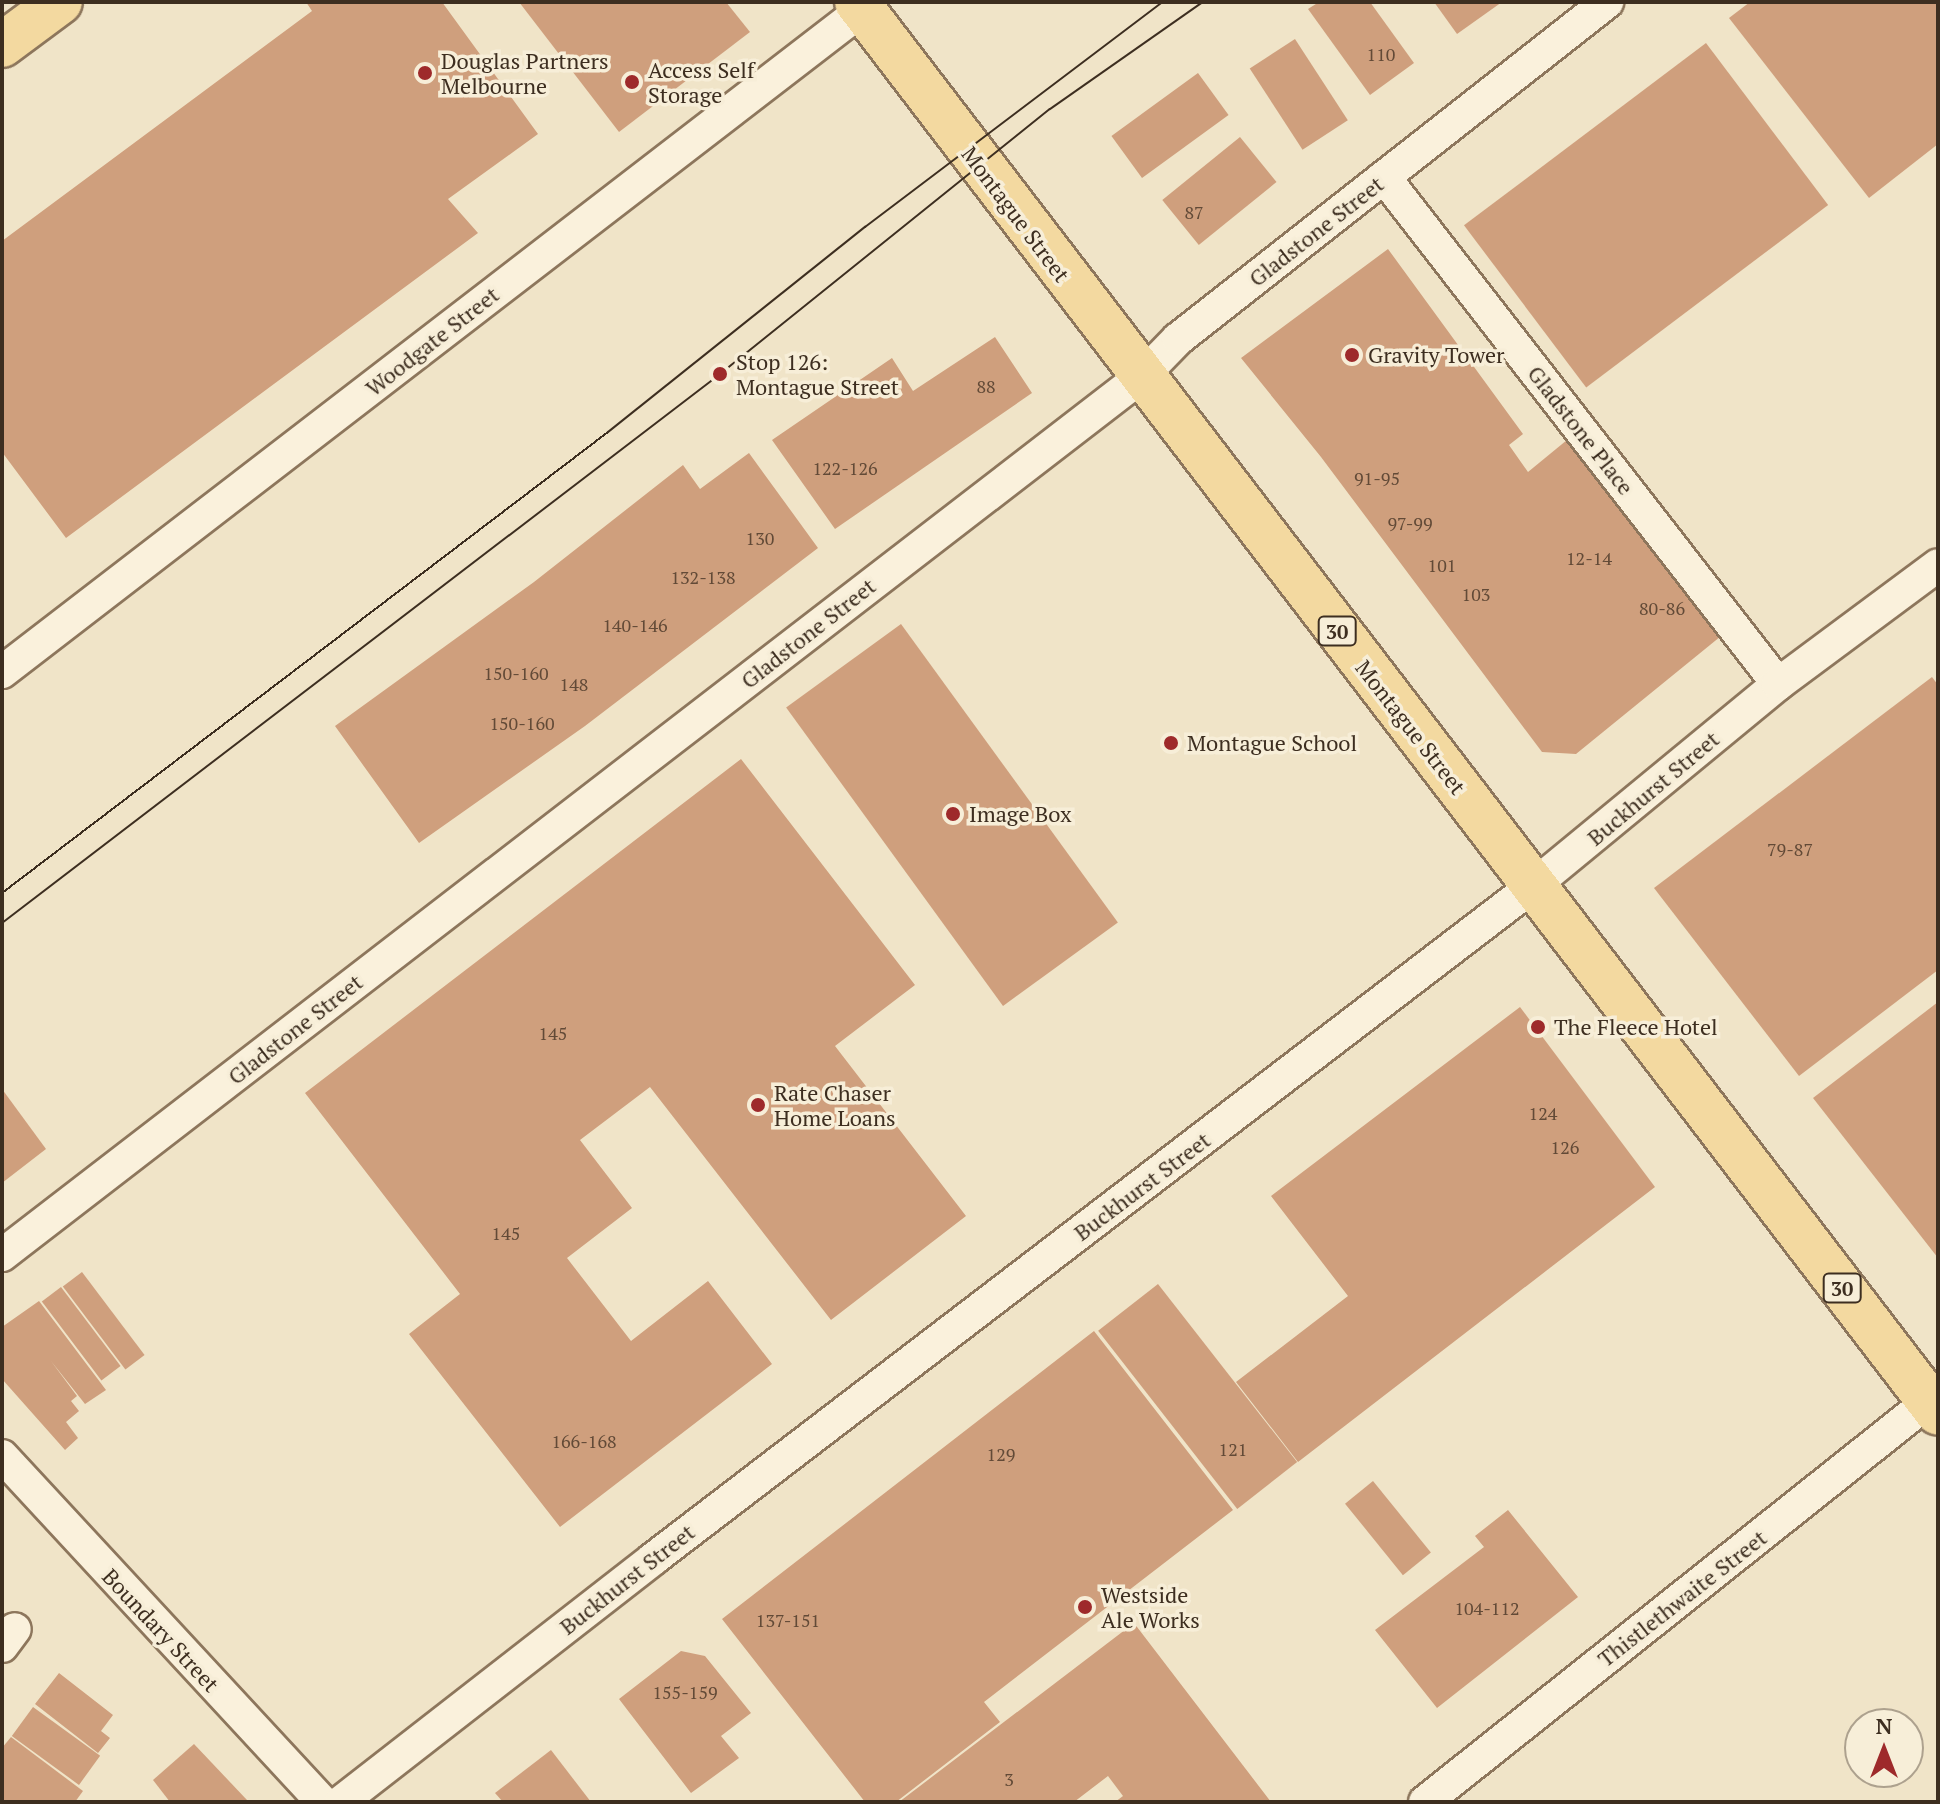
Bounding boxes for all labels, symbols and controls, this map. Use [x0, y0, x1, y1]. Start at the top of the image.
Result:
house number: 110 [1367, 43, 1395, 65]
place label: Douglas Partners Melbourne [441, 47, 608, 98]
place label: Access Self Storage [648, 56, 754, 108]
marker: Douglas Partners Melbourne [416, 64, 434, 82]
marker: Access Self Storage [623, 73, 641, 91]
street label: Montague Street [956, 141, 1076, 287]
street label: Gladstone Street [1244, 170, 1388, 292]
house number: 87 [1184, 201, 1204, 223]
street label: Woodgate Street [360, 281, 504, 401]
place label: Gravity Tower [1368, 342, 1504, 368]
marker: Gravity Tower [1343, 346, 1361, 364]
place label: Stop 126: Montague Street [736, 348, 899, 400]
street label: Gladstone Place [1523, 360, 1639, 500]
marker: Stop 126: Montague Street [711, 365, 729, 383]
house number: 88 [976, 375, 996, 397]
house number: 122-126 [812, 457, 878, 479]
house number: 91-95 [1354, 467, 1400, 489]
house number: 97-99 [1387, 512, 1433, 534]
house number: 130 [746, 527, 774, 549]
house number: 12-14 [1566, 547, 1612, 569]
house number: 101 [1428, 554, 1456, 576]
house number: 132-138 [670, 566, 736, 588]
street label: Gladstone Street [736, 572, 880, 694]
house number: 103 [1462, 583, 1490, 605]
house number: 80-86 [1639, 597, 1685, 619]
house number: 140-146 [602, 614, 668, 636]
road number: 30 [1317, 615, 1357, 647]
street label: Montague Street [1350, 655, 1472, 799]
house number: 150-160 [483, 662, 549, 684]
house number: 148 [560, 673, 588, 695]
house number: 150-160 [489, 712, 555, 734]
street label: Buckhurst Street [1582, 725, 1724, 851]
place label: Montague School [1187, 730, 1357, 756]
marker: Montague School [1162, 734, 1180, 752]
place label: Image Box [969, 801, 1072, 827]
marker: Image Box [944, 805, 962, 823]
house number: 79-87 [1767, 838, 1813, 860]
street label: Gladstone Street [223, 968, 367, 1090]
place label: The Fleece Hotel [1554, 1014, 1718, 1040]
marker: The Fleece Hotel [1529, 1018, 1547, 1036]
house number: 145 [539, 1022, 567, 1044]
place label: Rate Chaser Home Loans [774, 1079, 896, 1130]
marker: Rate Chaser Home Loans [749, 1096, 767, 1114]
house number: 124 [1529, 1102, 1557, 1124]
street label: Buckhurst Street [1069, 1126, 1215, 1246]
house number: 126 [1551, 1136, 1579, 1158]
house number: 145 [492, 1222, 520, 1244]
road number: 30 [1822, 1272, 1862, 1304]
house number: 166-168 [551, 1430, 617, 1452]
house number: 121 [1219, 1438, 1247, 1460]
house number: 129 [987, 1443, 1015, 1465]
street label: Buckhurst Street [554, 1518, 700, 1640]
street label: Thistlethwaite Street [1592, 1524, 1772, 1672]
street label: Boundary Street [97, 1563, 225, 1697]
place label: Westside Ale Works [1101, 1581, 1200, 1632]
house number: 104-112 [1454, 1597, 1520, 1619]
marker: Westside Ale Works [1076, 1598, 1094, 1616]
house number: 137-151 [756, 1609, 820, 1631]
house number: 155-159 [652, 1681, 718, 1703]
north arrow [1844, 1708, 1924, 1788]
text: N [1876, 1711, 1892, 1740]
house number: 3 [1004, 1768, 1014, 1790]

